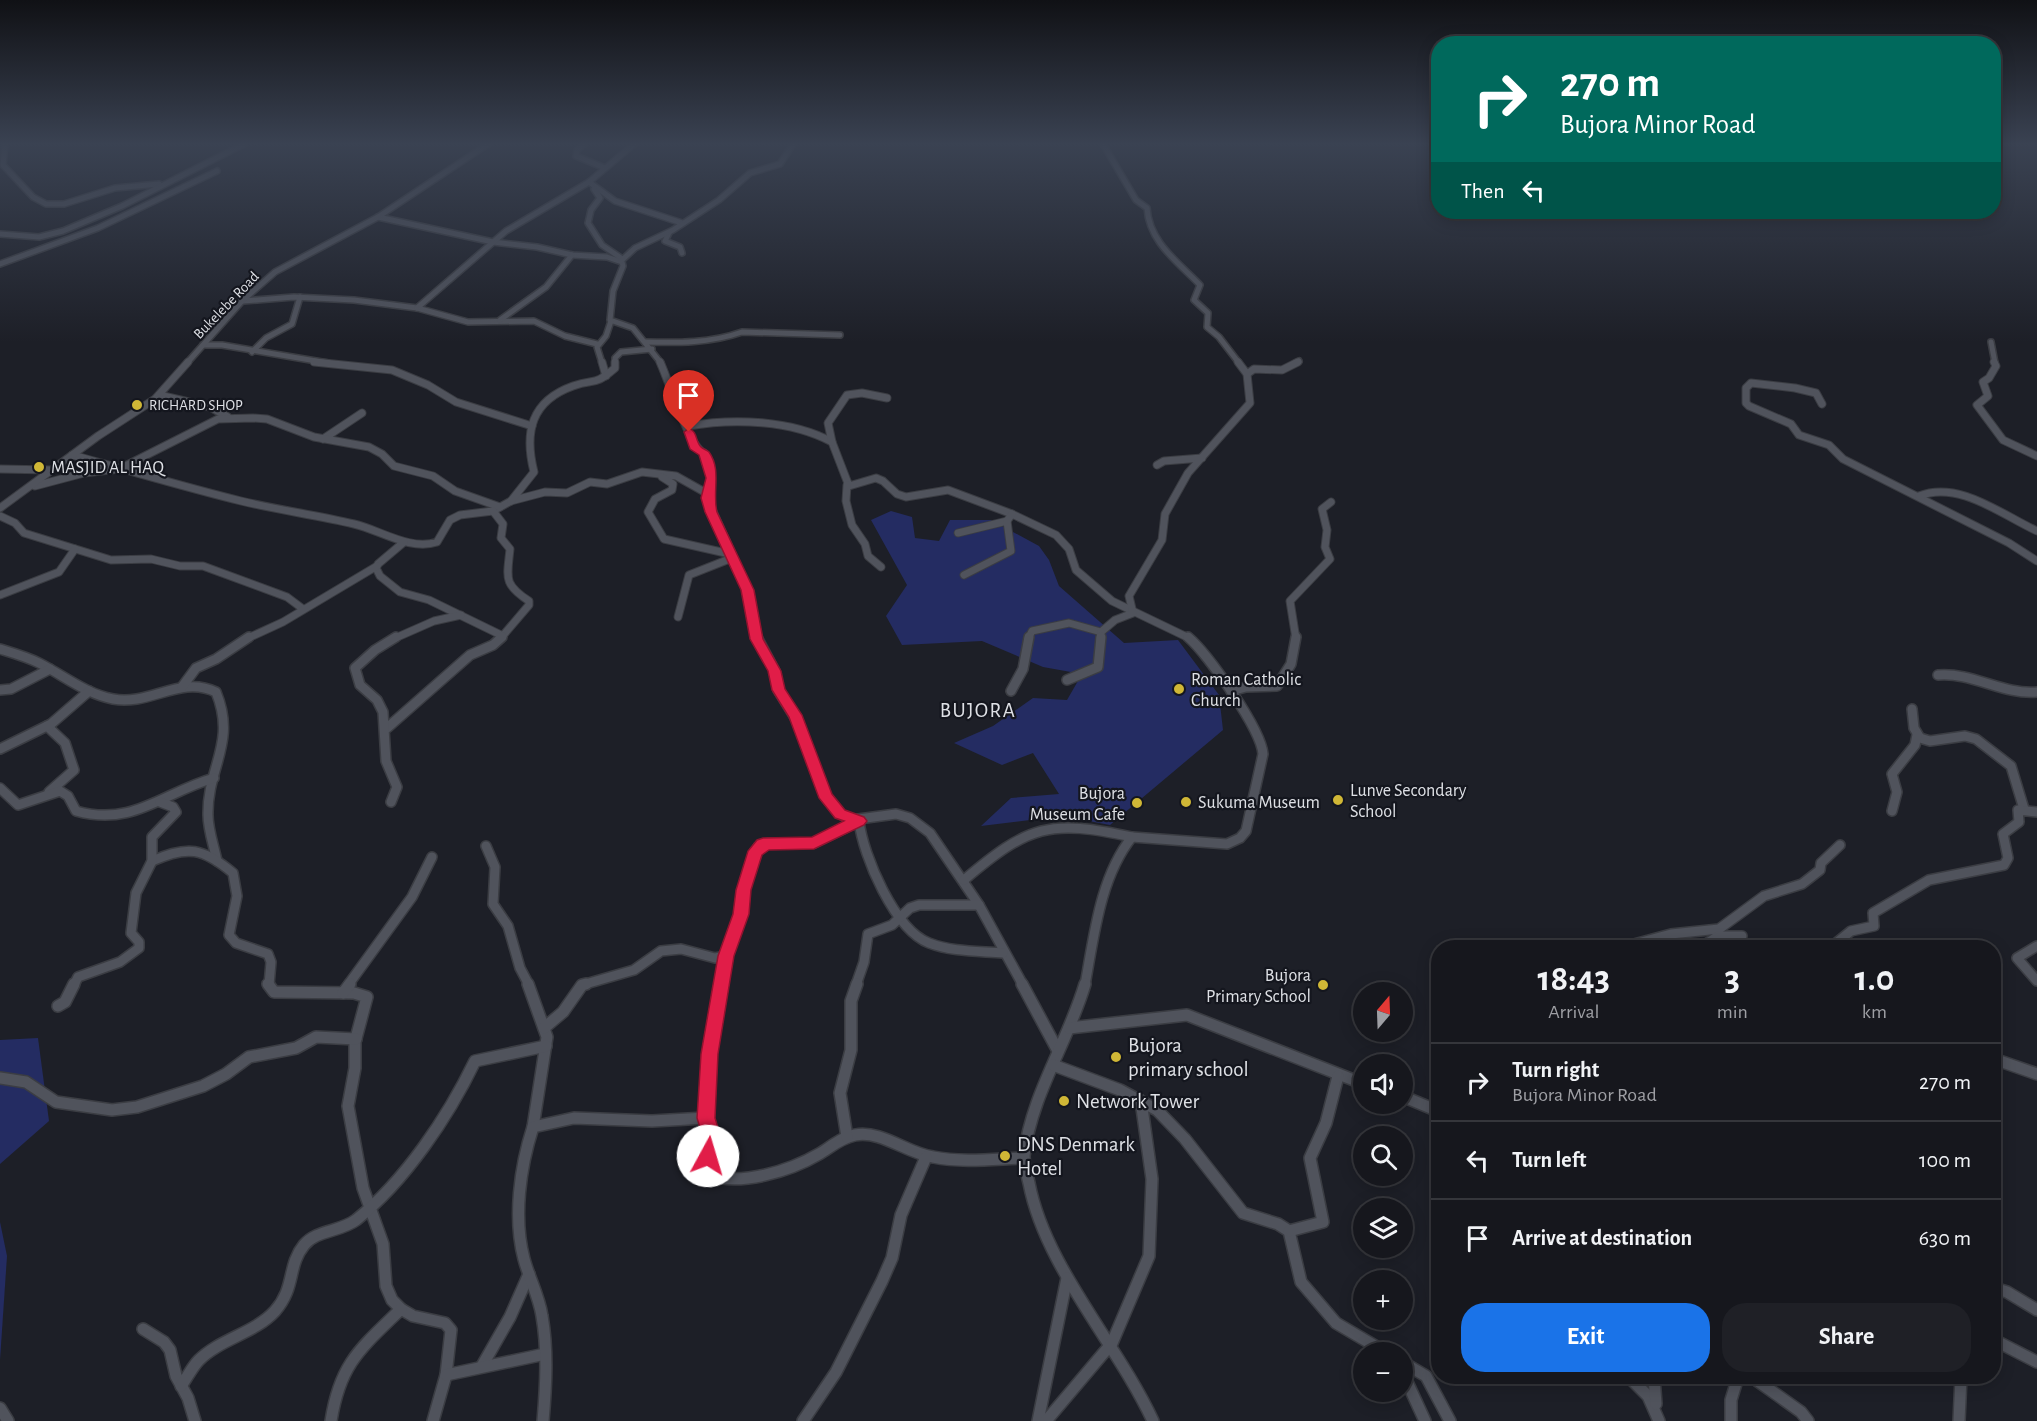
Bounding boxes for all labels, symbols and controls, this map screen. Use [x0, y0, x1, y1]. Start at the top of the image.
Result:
icon: right [1461, 60, 1539, 138]
text: 270 m [1560, 62, 1660, 104]
text: Bujora Minor Road [1560, 111, 1755, 138]
icon: left [1517, 174, 1550, 207]
text: Then [1461, 180, 1505, 202]
street label: Bukelebe Road [191, 269, 262, 342]
pin [663, 370, 714, 432]
icon: arrive [672, 379, 705, 412]
marker: RICHARD SHOP [130, 398, 144, 412]
place label: RICHARD SHOP [149, 398, 243, 413]
place label: MASJID AL HAQ [51, 459, 166, 477]
marker: MASJID AL HAQ [32, 460, 46, 474]
place label: Roman Catholic Church [1191, 671, 1301, 710]
marker: Roman Catholic Church [1172, 682, 1186, 696]
district label: BUJORA [940, 700, 1016, 721]
place label: Lunve Secondary School [1350, 782, 1467, 821]
place label: Bujora Museum Cafe [1030, 785, 1125, 824]
marker: Lunve Secondary School [1331, 793, 1345, 807]
place label: Sukuma Museum [1198, 794, 1320, 812]
marker: Sukuma Museum [1179, 795, 1193, 809]
marker: Bujora Museum Cafe [1130, 796, 1144, 810]
text: 18:43 [1538, 961, 1610, 997]
text: 3 [1725, 961, 1740, 997]
text: 1.0 [1854, 961, 1894, 997]
place label: Bujora Primary School [1206, 967, 1311, 1006]
marker: Bujora Primary School [1316, 978, 1330, 992]
north arrow [1353, 982, 1413, 1042]
map controls [1353, 982, 1413, 1402]
text: Arrival [1548, 1002, 1600, 1022]
text: min [1717, 1002, 1748, 1022]
text: km [1862, 1002, 1887, 1022]
place label: Bujora primary school [1128, 1035, 1249, 1080]
marker: Bujora primary school [1109, 1050, 1123, 1064]
button: sound [1353, 1054, 1413, 1114]
text: Turn right [1512, 1059, 1599, 1081]
icon: right [1461, 1066, 1494, 1099]
text: 270 m [1919, 1071, 1971, 1093]
text: Bujora Minor Road [1512, 1085, 1657, 1105]
place label: Network Tower [1076, 1091, 1200, 1112]
marker: Network Tower [1057, 1094, 1071, 1108]
position arrow [676, 1124, 740, 1188]
button: search [1353, 1126, 1413, 1186]
place label: DNS Denmark Hotel [1017, 1134, 1135, 1179]
icon: left [1461, 1144, 1494, 1177]
marker: DNS Denmark Hotel [998, 1149, 1012, 1163]
text: Turn left [1512, 1149, 1586, 1171]
text: 100 m [1919, 1149, 1971, 1171]
button: layers [1353, 1198, 1413, 1258]
icon: arrive [1461, 1222, 1494, 1255]
text: Arrive at destination [1512, 1227, 1692, 1249]
text: 630 m [1919, 1227, 1971, 1249]
button: + [1353, 1270, 1413, 1330]
button: Exit [1461, 1303, 1710, 1372]
button: Share [1722, 1303, 1971, 1372]
button: − [1353, 1342, 1413, 1402]

